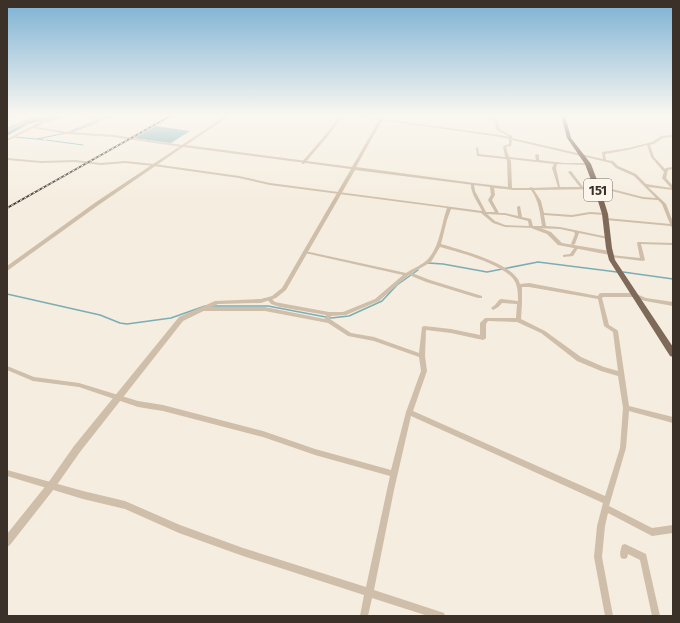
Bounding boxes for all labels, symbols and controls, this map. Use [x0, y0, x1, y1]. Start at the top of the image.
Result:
road number: 151 [584, 179, 612, 201]

